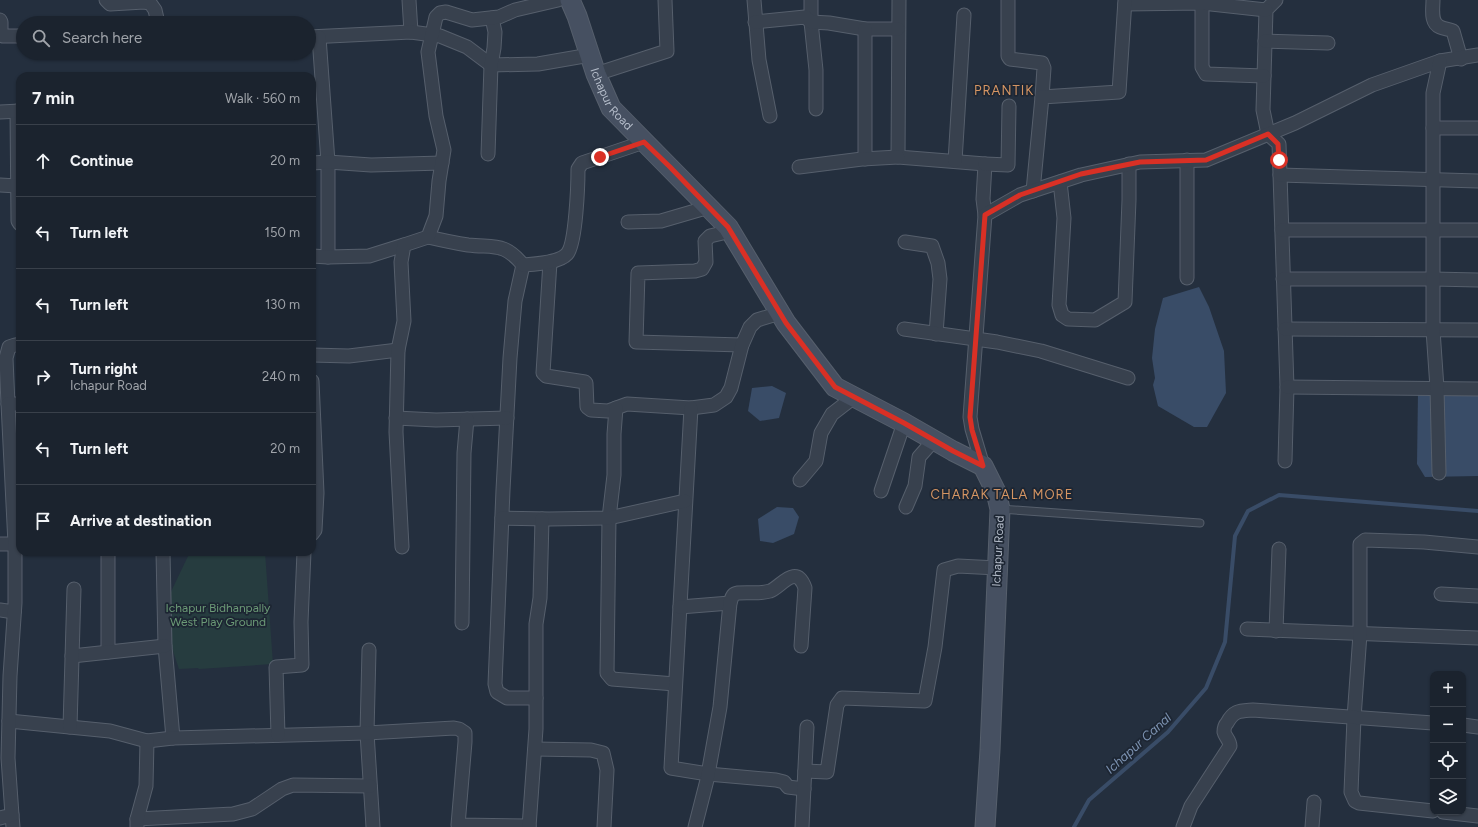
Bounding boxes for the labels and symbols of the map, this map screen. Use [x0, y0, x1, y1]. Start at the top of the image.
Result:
street label: Ichapur Road [587, 66, 636, 133]
district label: PRANTIK [974, 83, 1034, 98]
route end [591, 148, 609, 166]
route start [1270, 151, 1288, 169]
district label: CHARAK TALA MORE [931, 487, 1073, 502]
street label: Ichapur Road [989, 515, 1007, 587]
park label: Ichapur Bidhanpally West Play Ground [166, 601, 271, 629]
water label: Ichapur Canal [1103, 710, 1174, 777]

